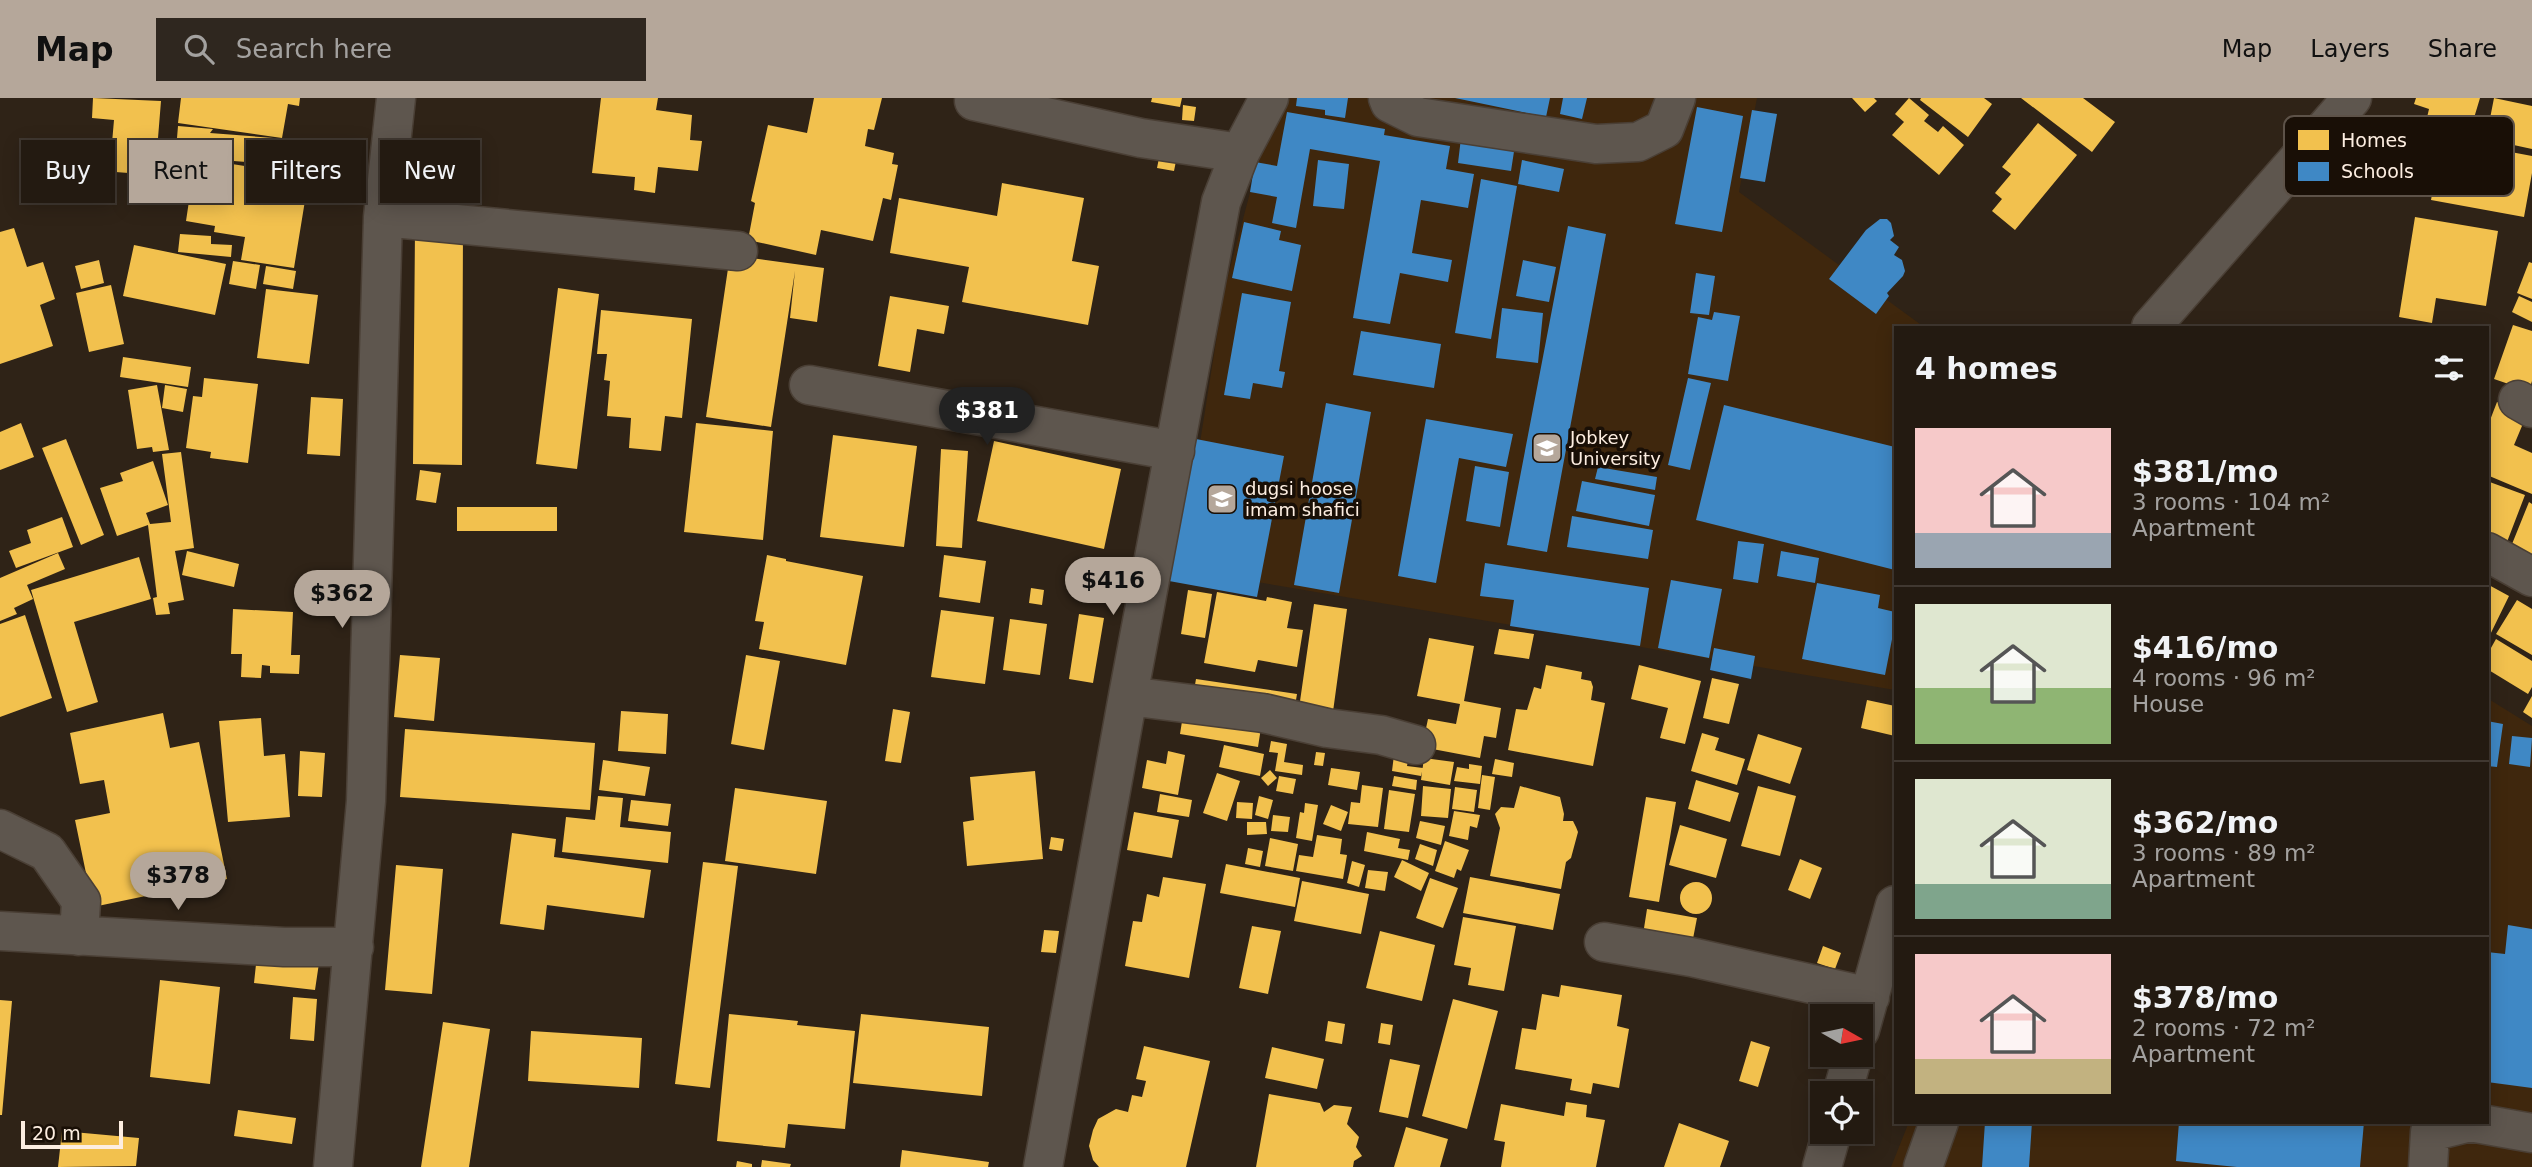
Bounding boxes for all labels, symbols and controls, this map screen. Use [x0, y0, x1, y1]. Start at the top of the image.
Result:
search box [156, 18, 646, 81]
text: Map [35, 30, 114, 69]
icon: search [180, 30, 218, 68]
text: Search here [236, 34, 392, 64]
text: Map [2222, 35, 2272, 63]
text: Layers [2310, 35, 2390, 63]
text: Share [2428, 35, 2497, 63]
legend [2284, 116, 2514, 196]
text: Homes [2341, 129, 2407, 151]
chip: Buy [21, 140, 115, 203]
chip: Rent [129, 140, 232, 203]
chip: Filters [246, 140, 366, 203]
chip: New [380, 140, 480, 203]
text: Schools [2341, 160, 2414, 182]
icon: filters [2430, 349, 2468, 387]
text: 4 homes [1915, 351, 2058, 386]
pin: $381 [946, 388, 1028, 447]
text: $381 [955, 397, 1019, 423]
place label: Jobkey University [1569, 427, 1661, 469]
school or university icon: Jobkey University [1530, 431, 1564, 465]
text: $381/mo [2132, 454, 2278, 489]
icon: home [1971, 456, 2055, 540]
place label: dugsi hoose imam shafici [1245, 478, 1360, 520]
school or university icon: dugsi hoose imam shafici [1205, 482, 1239, 516]
text: 3 rooms · 104 m² [2132, 489, 2330, 515]
text: Apartment [2132, 515, 2255, 541]
pin: $416 [1072, 558, 1154, 617]
text: $416 [1081, 567, 1145, 593]
pin: $362 [301, 570, 383, 630]
text: $362 [310, 580, 374, 606]
text: $416/mo [2132, 630, 2278, 665]
icon: home [1971, 632, 2055, 716]
text: 4 rooms · 96 m² [2132, 665, 2316, 691]
text: House [2132, 691, 2204, 717]
text: $362/mo [2132, 805, 2278, 840]
icon: home [1971, 807, 2055, 891]
text: 3 rooms · 89 m² [2132, 840, 2316, 866]
pin: $378 [137, 852, 219, 912]
text: $378 [146, 862, 210, 888]
text: Apartment [2132, 866, 2255, 892]
text: $378/mo [2132, 980, 2278, 1015]
icon: home [1971, 982, 2055, 1066]
north arrow [1810, 1004, 1872, 1068]
map controls [1810, 1004, 1873, 1144]
text: 2 rooms · 72 m² [2132, 1015, 2316, 1041]
text: Apartment [2132, 1041, 2255, 1067]
button: locate [1810, 1081, 1873, 1144]
scale bar [21, 1118, 122, 1150]
text: 20 m [32, 1122, 81, 1144]

